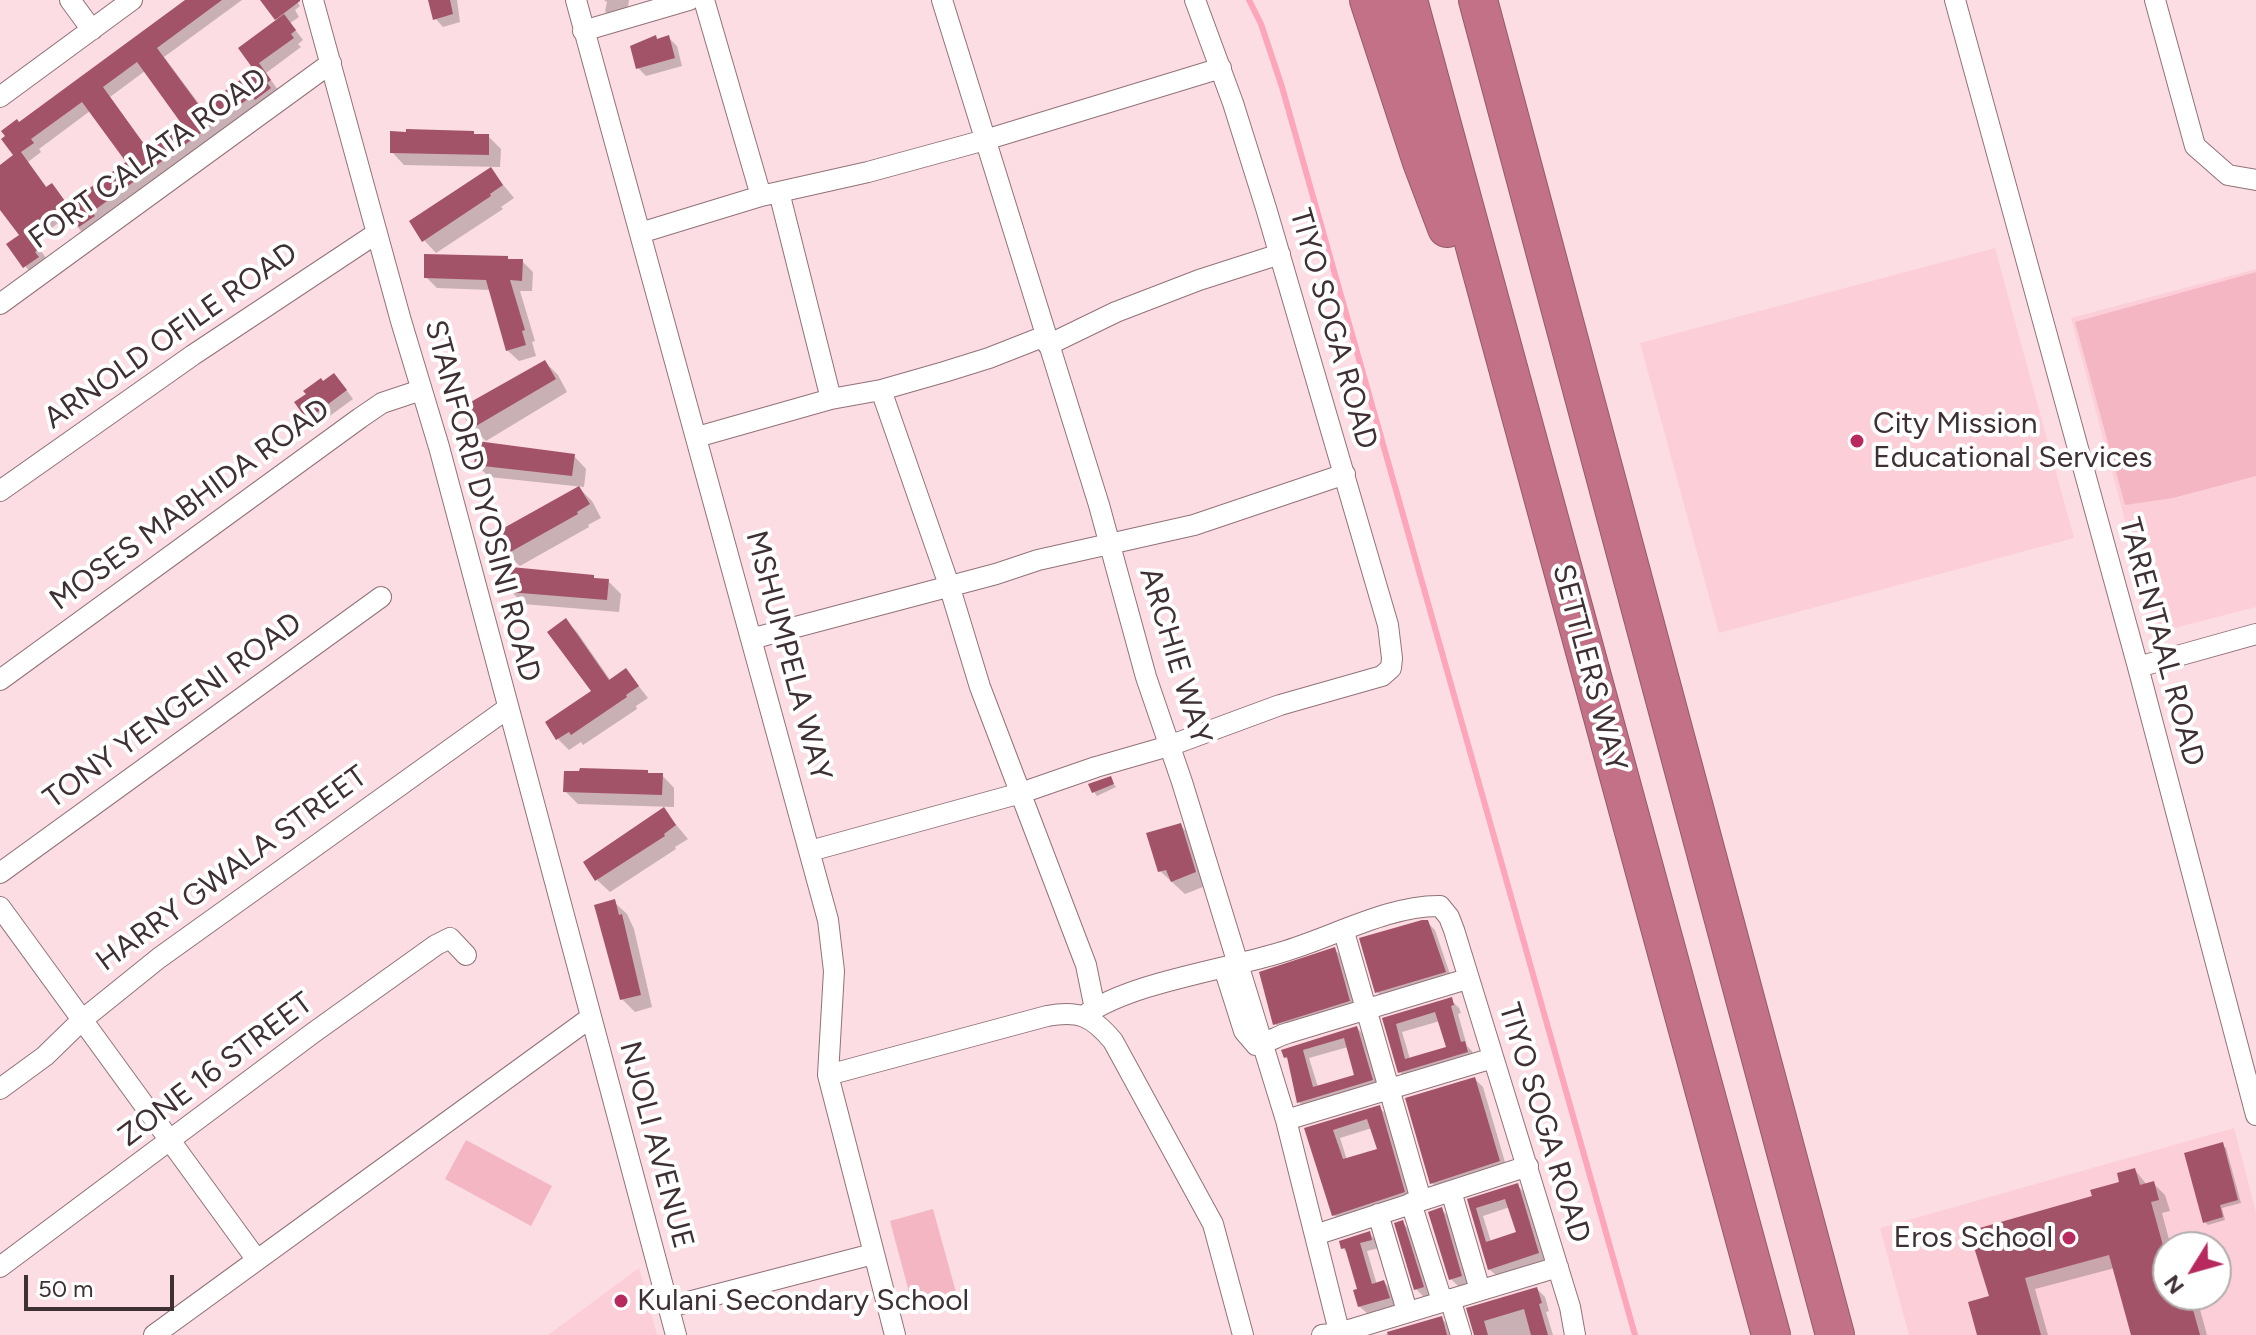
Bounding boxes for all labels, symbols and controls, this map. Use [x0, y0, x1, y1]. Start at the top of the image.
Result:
street label: FORT CALATA ROAD [22, 61, 274, 257]
street label: TIYO SOGA ROAD [1281, 205, 1385, 453]
street label: ARNOLD OFILE ROAD [38, 235, 304, 437]
street label: STANFORD DYOSINI ROAD [416, 316, 548, 686]
street label: MOSES MABHIDA ROAD [43, 391, 337, 619]
place label: City Mission Educational Services [1873, 406, 2152, 476]
marker: City Mission Educational Services [1848, 432, 1866, 450]
street label: TARENTAAL ROAD [2111, 514, 2211, 770]
street label: MSHUMPELA WAY [737, 527, 839, 785]
street label: SETTLERS WAY [1544, 560, 1634, 776]
street label: ARCHIE WAY [1131, 563, 1219, 749]
street label: TONY YENGENI ROAD [37, 605, 309, 817]
street label: HARRY GWALA STREET [90, 759, 374, 979]
street label: ZONE 16 STREET [112, 985, 320, 1155]
street label: TIYO SOGA ROAD [1490, 999, 1598, 1247]
street label: NJOLI AVENUE [611, 1038, 701, 1252]
place label: Eros School [1894, 1220, 2053, 1256]
marker: Eros School [2060, 1229, 2078, 1247]
north arrow [2152, 1231, 2232, 1311]
scale bar [28, 1259, 178, 1309]
text: N [2158, 1270, 2190, 1299]
text: 50 m [38, 1274, 94, 1303]
place label: Kulani Secondary School [637, 1283, 969, 1319]
marker: Kulani Secondary School [612, 1292, 630, 1310]

